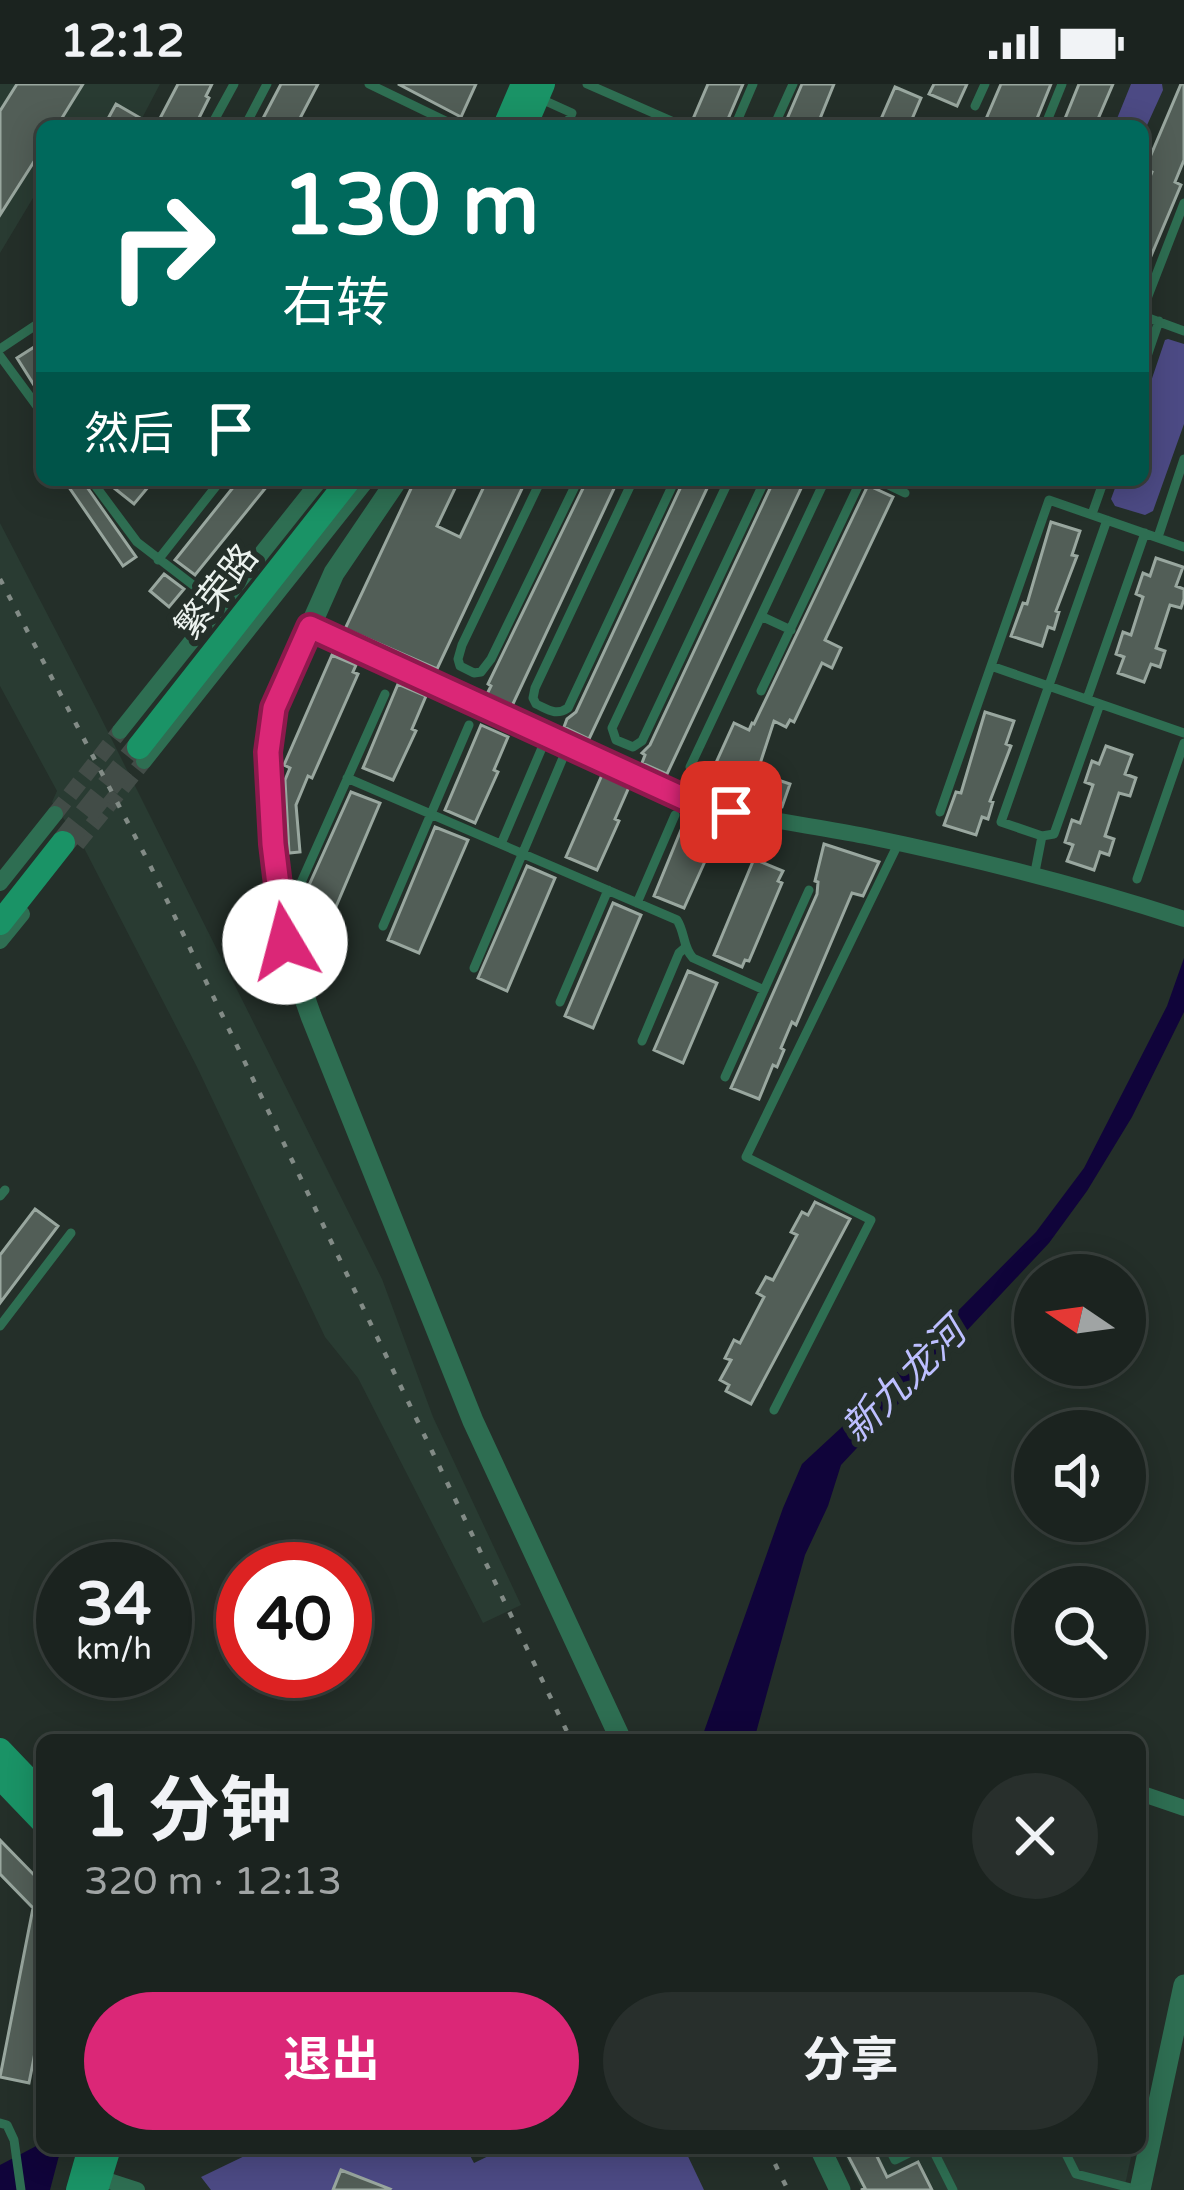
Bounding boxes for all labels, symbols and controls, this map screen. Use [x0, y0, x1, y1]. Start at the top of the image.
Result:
text: 12:12 [60, 15, 185, 69]
text: 130 m [282, 156, 539, 257]
icon: right [84, 168, 240, 324]
text: 右转 [282, 271, 390, 336]
icon: arrive [198, 396, 264, 462]
text: 然后 [84, 408, 174, 462]
street label: 繁荣路 [167, 536, 267, 648]
pin [680, 761, 782, 863]
icon: arrive [698, 779, 764, 845]
position arrow [222, 879, 348, 1005]
north arrow [1014, 1254, 1146, 1386]
map controls [1014, 1254, 1146, 1698]
water label: 新九龙河 [832, 1304, 981, 1453]
button: sound [1014, 1410, 1146, 1542]
speed limit sign: 40 [216, 1542, 372, 1698]
button: search [1014, 1566, 1146, 1698]
text: 34 [76, 1569, 152, 1641]
text: km/h [76, 1631, 152, 1668]
text: 1 分钟 [84, 1769, 292, 1856]
button: close [972, 1773, 1098, 1899]
text: 320 m · 12:13 [84, 1858, 342, 1905]
button: 退出 [84, 1992, 579, 2130]
button: 分享 [603, 1992, 1098, 2130]

